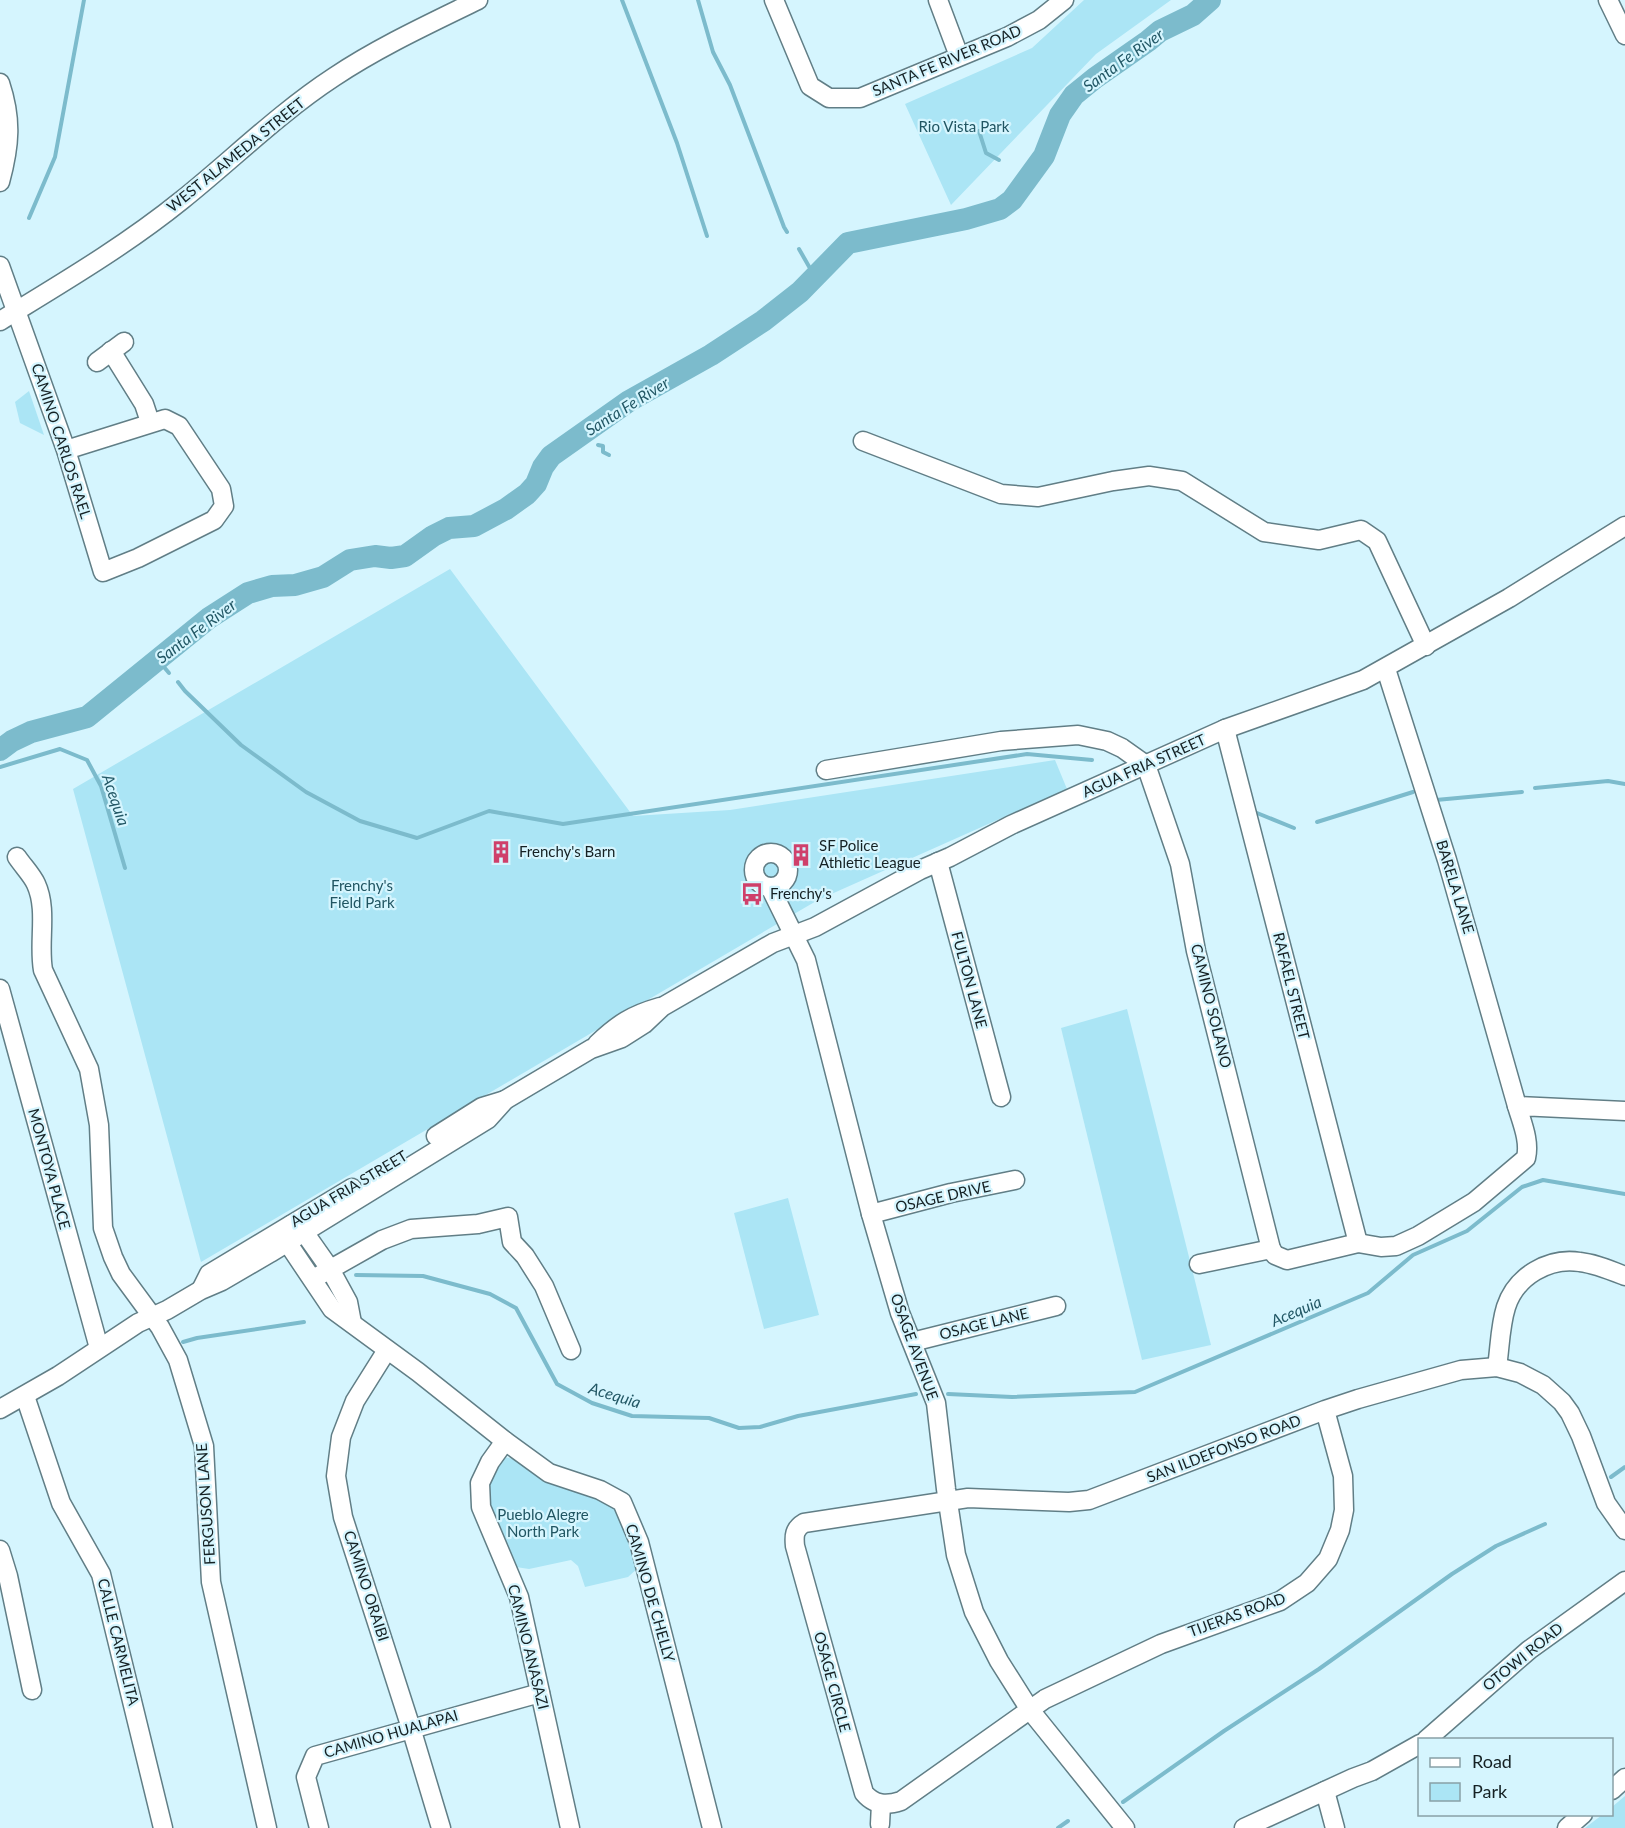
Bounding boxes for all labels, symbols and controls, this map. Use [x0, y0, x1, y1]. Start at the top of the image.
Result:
street label: SANTA FE RIVER ROAD [869, 21, 1024, 100]
water label: Santa Fe River [1079, 24, 1167, 95]
street label: WEST ALAMEDA STREET [163, 93, 308, 215]
park label: Rio Vista Park [919, 117, 1010, 135]
street label: CAMINO CARLOS RAEL [28, 361, 96, 521]
water label: Santa Fe River [582, 372, 672, 439]
water label: Santa Fe River [152, 594, 240, 667]
street label: AGUA FRIA STREET [1079, 730, 1208, 800]
water label: Acequia [99, 771, 134, 828]
place label: SF Police Athletic League [819, 836, 921, 871]
street label: BARELA LANE [1433, 838, 1479, 936]
building icon: Frenchy's Barn [488, 839, 514, 865]
place label: Frenchy's Barn [519, 842, 616, 860]
building icon: SF Police Athletic League [788, 842, 814, 868]
park label: Frenchy's Field Park [329, 876, 395, 911]
bus stop icon: Frenchy's [739, 881, 765, 907]
place label: Frenchy's [770, 884, 832, 902]
street label: FULTON LANE [948, 929, 992, 1030]
street label: RAFAEL STREET [1270, 930, 1314, 1041]
street label: CAMINO SOLANO [1188, 942, 1236, 1070]
street label: MONTOYA PLACE [25, 1106, 75, 1231]
street label: AGUA FRIA STREET [287, 1146, 410, 1230]
street label: OSAGE DRIVE [893, 1176, 992, 1216]
street label: OSAGE AVENUE [887, 1291, 943, 1402]
water label: Acequia [1267, 1291, 1324, 1330]
street label: OSAGE LANE [937, 1303, 1030, 1343]
water label: Acequia [586, 1377, 643, 1411]
street label: SAN ILDEFONSO ROAD [1144, 1410, 1303, 1486]
street label: FERGUSON LANE [192, 1443, 218, 1565]
park label: Pueblo Alegre North Park [497, 1505, 589, 1540]
street label: CAMINO DE CHELLY [623, 1522, 679, 1665]
street label: CAMINO ORAIBI [341, 1528, 393, 1643]
street label: CALLE CARMELITA [94, 1576, 144, 1708]
street label: CAMINO ANASAZI [505, 1582, 553, 1711]
street label: TIJERAS ROAD [1186, 1588, 1288, 1640]
street label: OTOWI ROAD [1479, 1618, 1566, 1694]
street label: OSAGE CIRCLE [811, 1630, 855, 1734]
street label: CAMINO HUALAPAI [322, 1705, 460, 1761]
legend [1418, 1738, 1613, 1816]
text: Road [1472, 1750, 1512, 1772]
text: Park [1472, 1780, 1508, 1802]

